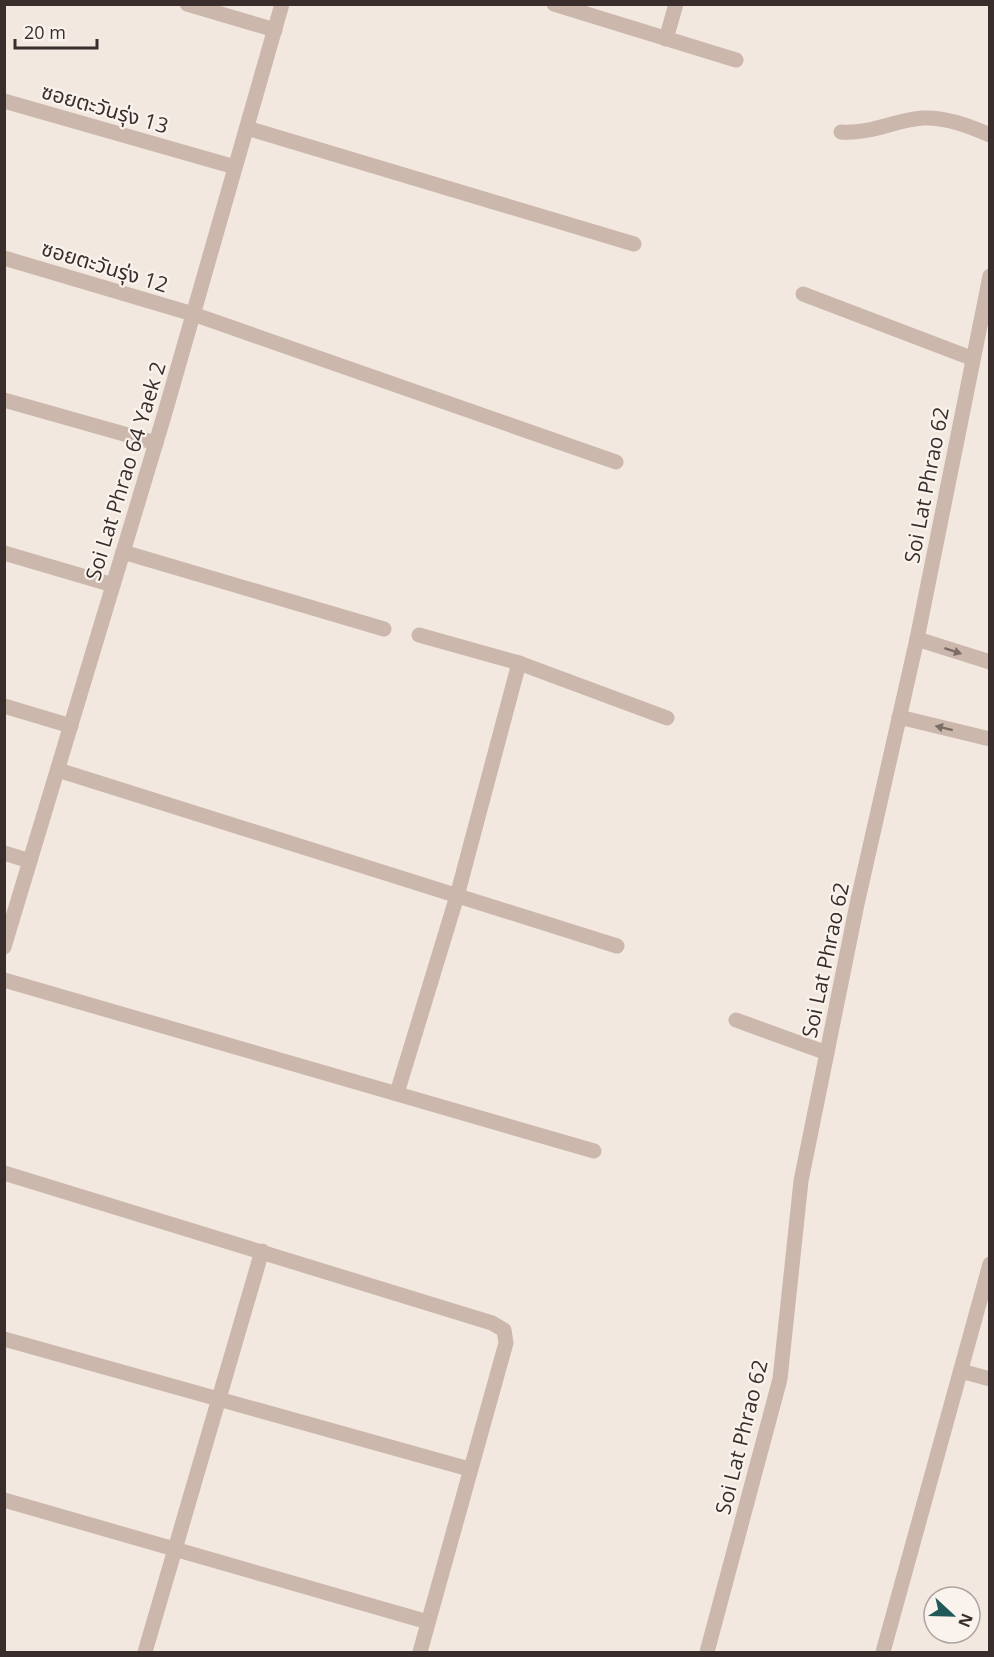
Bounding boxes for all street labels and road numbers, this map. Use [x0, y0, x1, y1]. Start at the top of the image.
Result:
street label: ซอยตะวันรุ่ง 13 [38, 77, 172, 139]
street label: ซอยตะวันรุ่ง 12 [38, 233, 172, 299]
street label: Soi Lat Phrao 64 Yaek 2 [78, 358, 172, 584]
street label: Soi Lat Phrao 62 [897, 405, 955, 565]
street label: Soi Lat Phrao 62 [795, 880, 855, 1040]
street label: Soi Lat Phrao 62 [708, 1357, 774, 1517]

